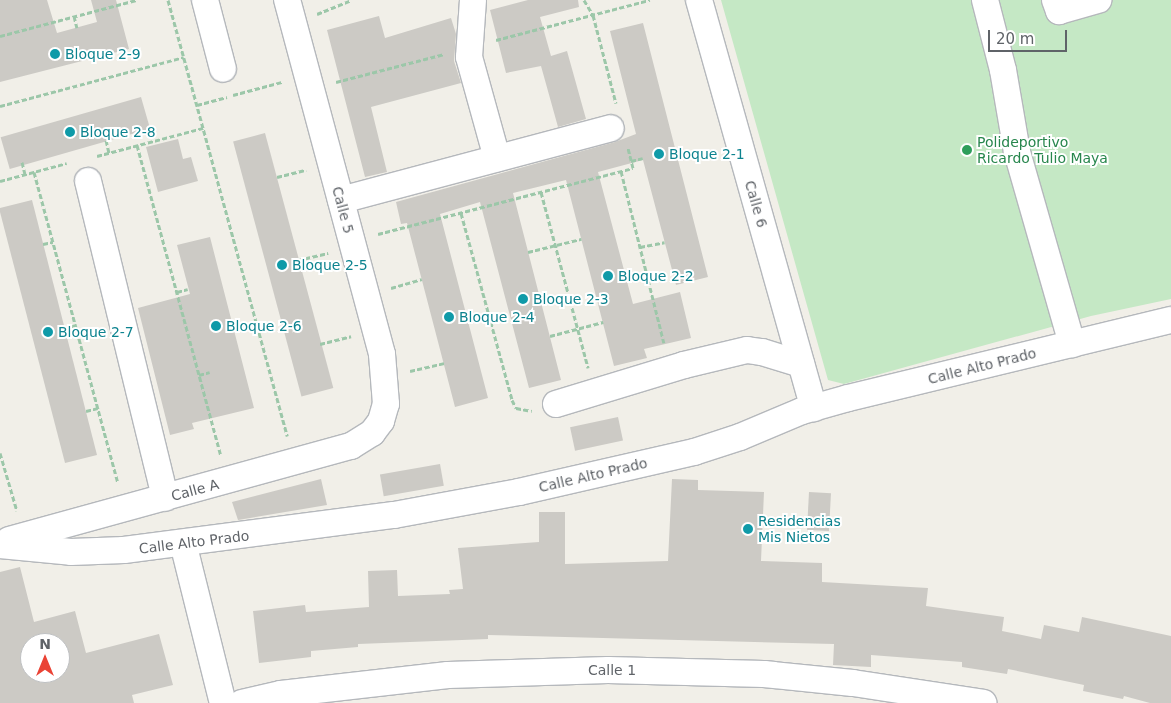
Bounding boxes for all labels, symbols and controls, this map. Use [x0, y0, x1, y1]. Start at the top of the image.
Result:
scale bar [991, 20, 1070, 52]
text: 20 m [996, 30, 1034, 48]
place label: Bloque 2-9 [65, 46, 141, 62]
marker: Bloque 2-9 [49, 48, 61, 60]
place label: Bloque 2-8 [80, 124, 156, 140]
marker: Bloque 2-8 [64, 126, 76, 138]
place label: Polideportivo Ricardo Tulio Maya [977, 134, 1108, 166]
marker: Polideportivo Ricardo Tulio Maya [961, 144, 973, 156]
place label: Bloque 2-1 [669, 146, 745, 162]
marker: Bloque 2-1 [653, 148, 665, 160]
street label: Calle 6 [741, 179, 771, 229]
street label: Calle 5 [329, 185, 357, 235]
place label: Bloque 2-5 [292, 257, 368, 273]
marker: Bloque 2-5 [276, 259, 288, 271]
place label: Bloque 2-2 [618, 268, 694, 284]
marker: Bloque 2-2 [602, 270, 614, 282]
place label: Bloque 2-3 [533, 291, 609, 307]
marker: Bloque 2-3 [517, 293, 529, 305]
place label: Bloque 2-4 [459, 309, 535, 325]
marker: Bloque 2-4 [443, 311, 455, 323]
place label: Bloque 2-6 [226, 318, 302, 334]
marker: Bloque 2-6 [210, 320, 222, 332]
place label: Bloque 2-7 [58, 324, 134, 340]
marker: Bloque 2-7 [42, 326, 54, 338]
street label: Calle Alto Prado [926, 344, 1038, 388]
street label: Calle Alto Prado [537, 454, 649, 496]
street label: Calle A [169, 476, 221, 504]
place label: Residencias Mis Nietos [758, 513, 841, 546]
marker: Residencias Mis Nietos [742, 523, 754, 535]
street label: Calle Alto Prado [138, 527, 250, 557]
north arrow [20, 633, 70, 683]
text: N [39, 636, 51, 652]
street label: Calle 1 [588, 662, 636, 678]

